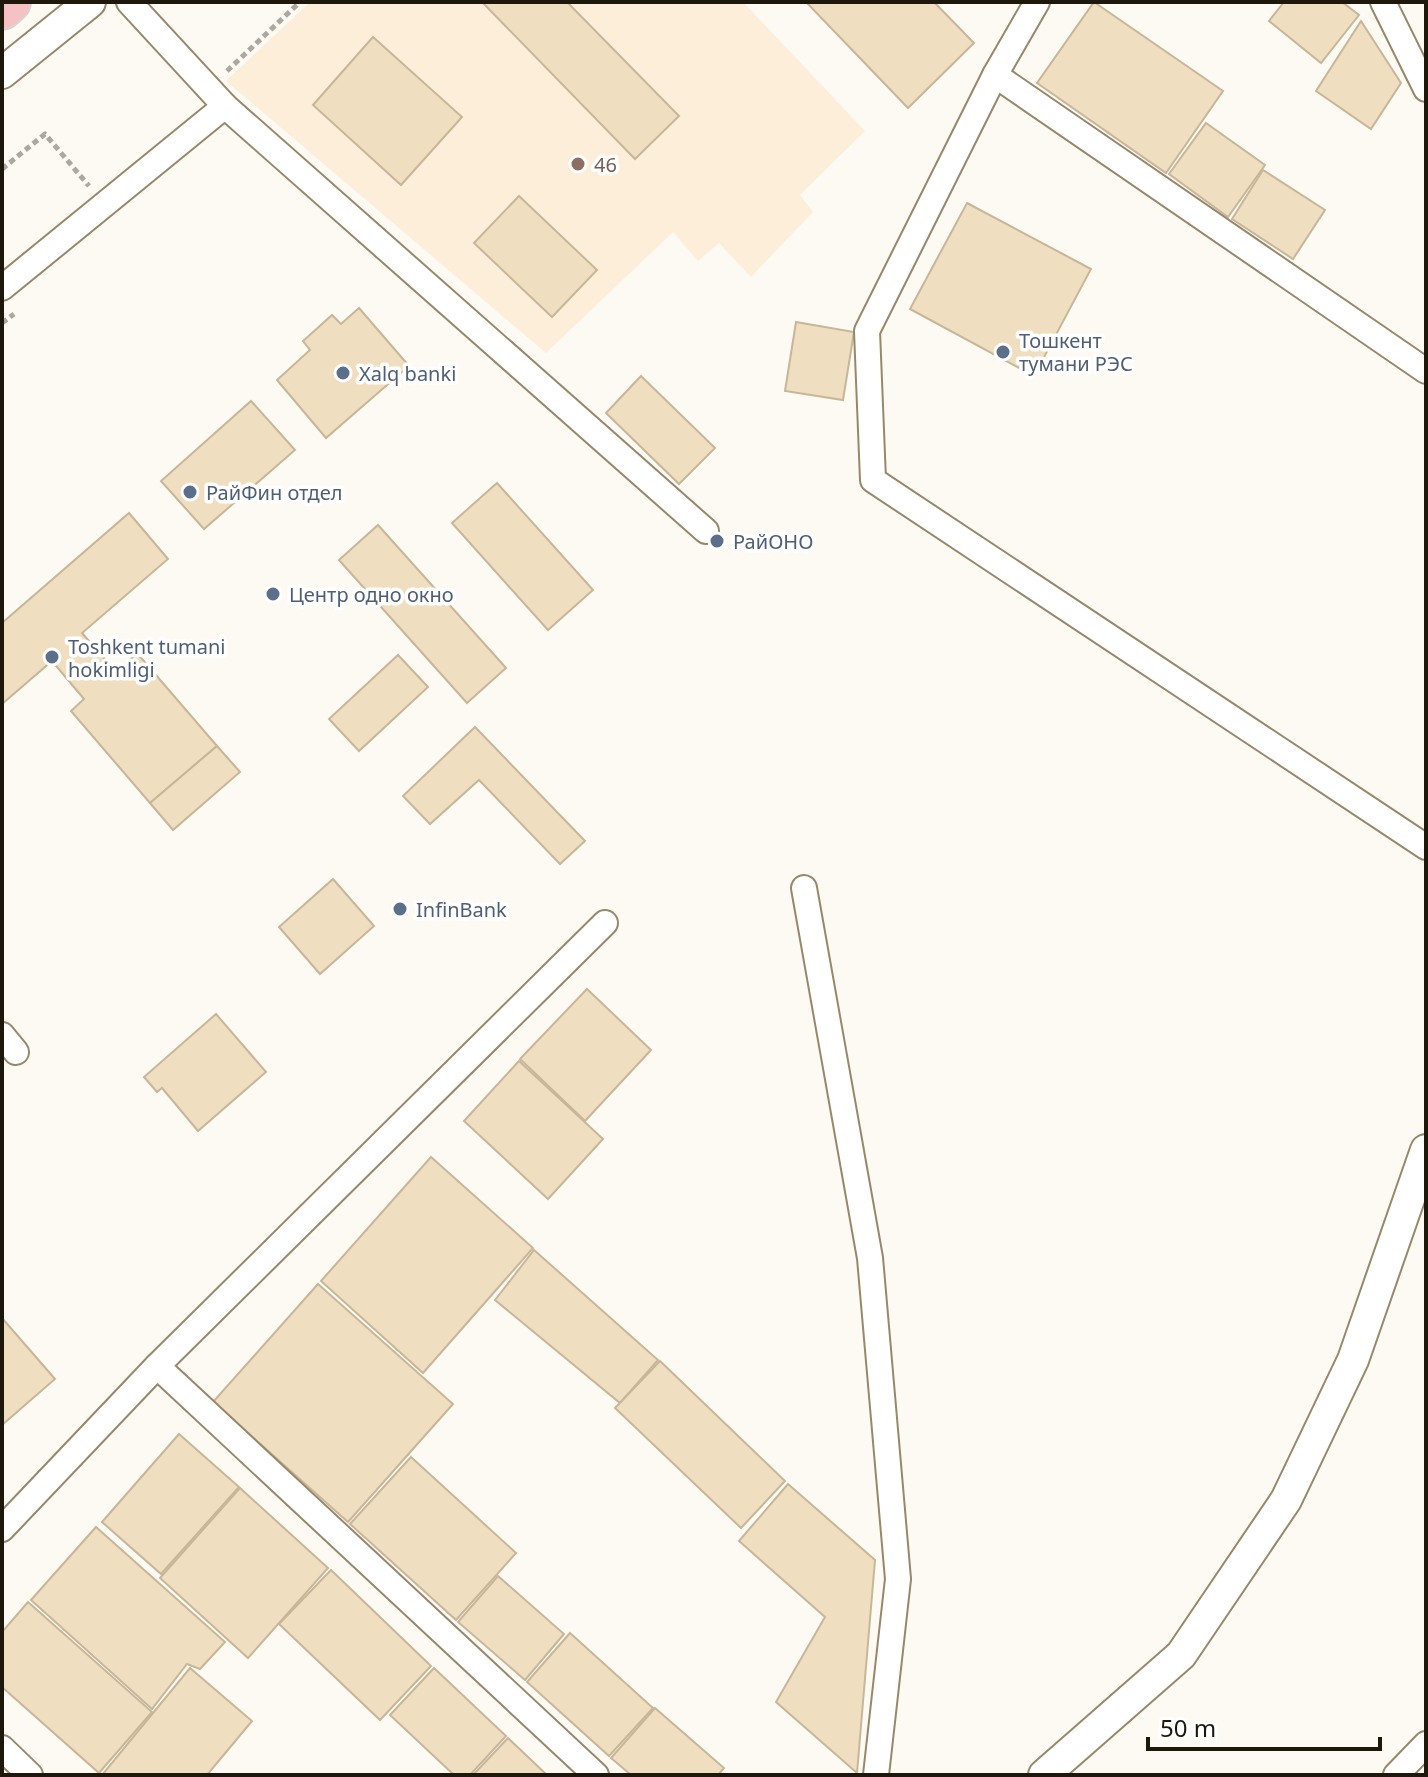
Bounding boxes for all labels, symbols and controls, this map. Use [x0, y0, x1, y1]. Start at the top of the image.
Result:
place label: 46 [594, 151, 617, 178]
marker: 46 [569, 155, 587, 173]
place label: Тошкент тумани РЭС [1019, 327, 1133, 377]
marker: Тошкент тумани РЭС [994, 343, 1012, 361]
place label: Xalq banki [359, 360, 456, 387]
marker: Xalq banki [334, 364, 352, 382]
place label: РайФин отдел [206, 479, 342, 506]
marker: РайФин отдел [181, 483, 199, 501]
place label: РайОНО [733, 528, 813, 555]
marker: РайОНО [708, 532, 726, 550]
place label: Центр одно окно [289, 581, 454, 608]
marker: Центр одно окно [264, 585, 282, 603]
place label: Toshkent tumani hokimligi [68, 633, 226, 683]
marker: Toshkent tumani hokimligi [43, 648, 61, 666]
place label: InfinBank [416, 896, 507, 923]
marker: InfinBank [391, 900, 409, 918]
scale bar [1148, 1701, 1380, 1751]
text: 50 m [1160, 1711, 1216, 1744]

